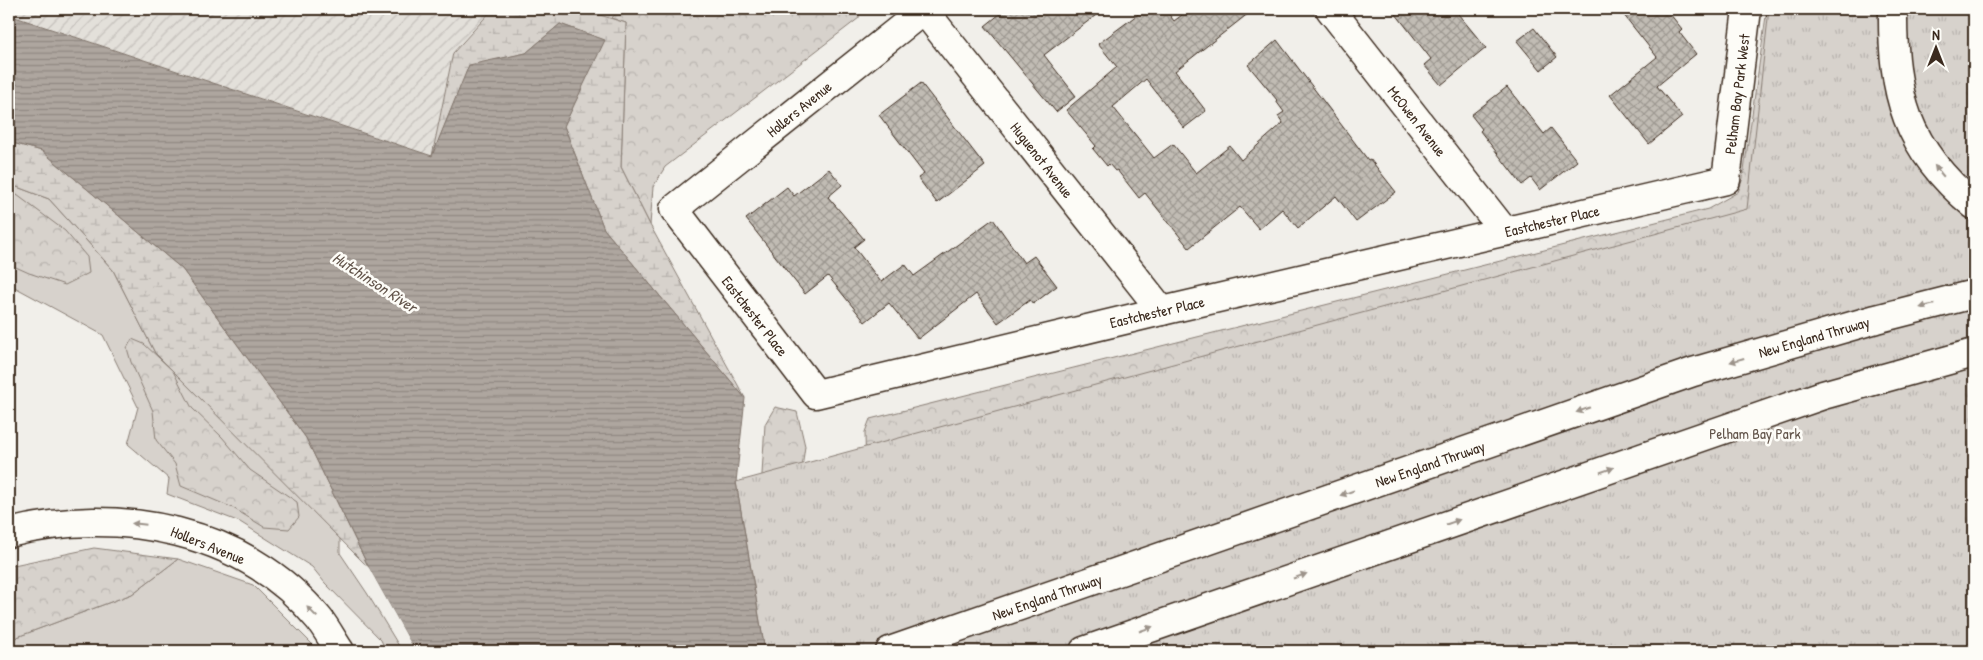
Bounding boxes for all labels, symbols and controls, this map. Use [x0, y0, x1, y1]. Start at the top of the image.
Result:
north arrow [1910, 22, 1960, 72]
text: N [1932, 25, 1940, 44]
street label: Pelham Bay Park West [1719, 32, 1755, 155]
street label: Hollers Avenue [762, 76, 836, 142]
street label: McOwen Avenue [1383, 81, 1451, 161]
street label: Huguenot Avenue [1006, 118, 1078, 202]
one-way arrow [1933, 165, 1944, 178]
street label: Eastchester Place [1503, 200, 1601, 242]
water label: Hutchinson River [329, 247, 423, 318]
street label: Eastchester Place [717, 271, 793, 361]
street label: Eastchester Place [1108, 291, 1206, 333]
one-way arrow [1919, 302, 1934, 310]
street label: New England Thruway [1756, 311, 1872, 363]
one-way arrow [1729, 356, 1745, 364]
one-way arrow [1575, 407, 1590, 414]
park label: Pelham Bay Park [1709, 423, 1801, 444]
street label: New England Thruway [1372, 435, 1488, 493]
one-way arrow [1600, 465, 1615, 473]
one-way arrow [1339, 490, 1354, 497]
one-way arrow [1446, 518, 1461, 526]
one-way arrow [131, 520, 147, 528]
street label: Hollers Avenue [168, 521, 248, 569]
street label: New England Thruway [989, 568, 1105, 626]
one-way arrow [1293, 572, 1308, 580]
one-way arrow [306, 606, 318, 618]
one-way arrow [1139, 625, 1154, 632]

